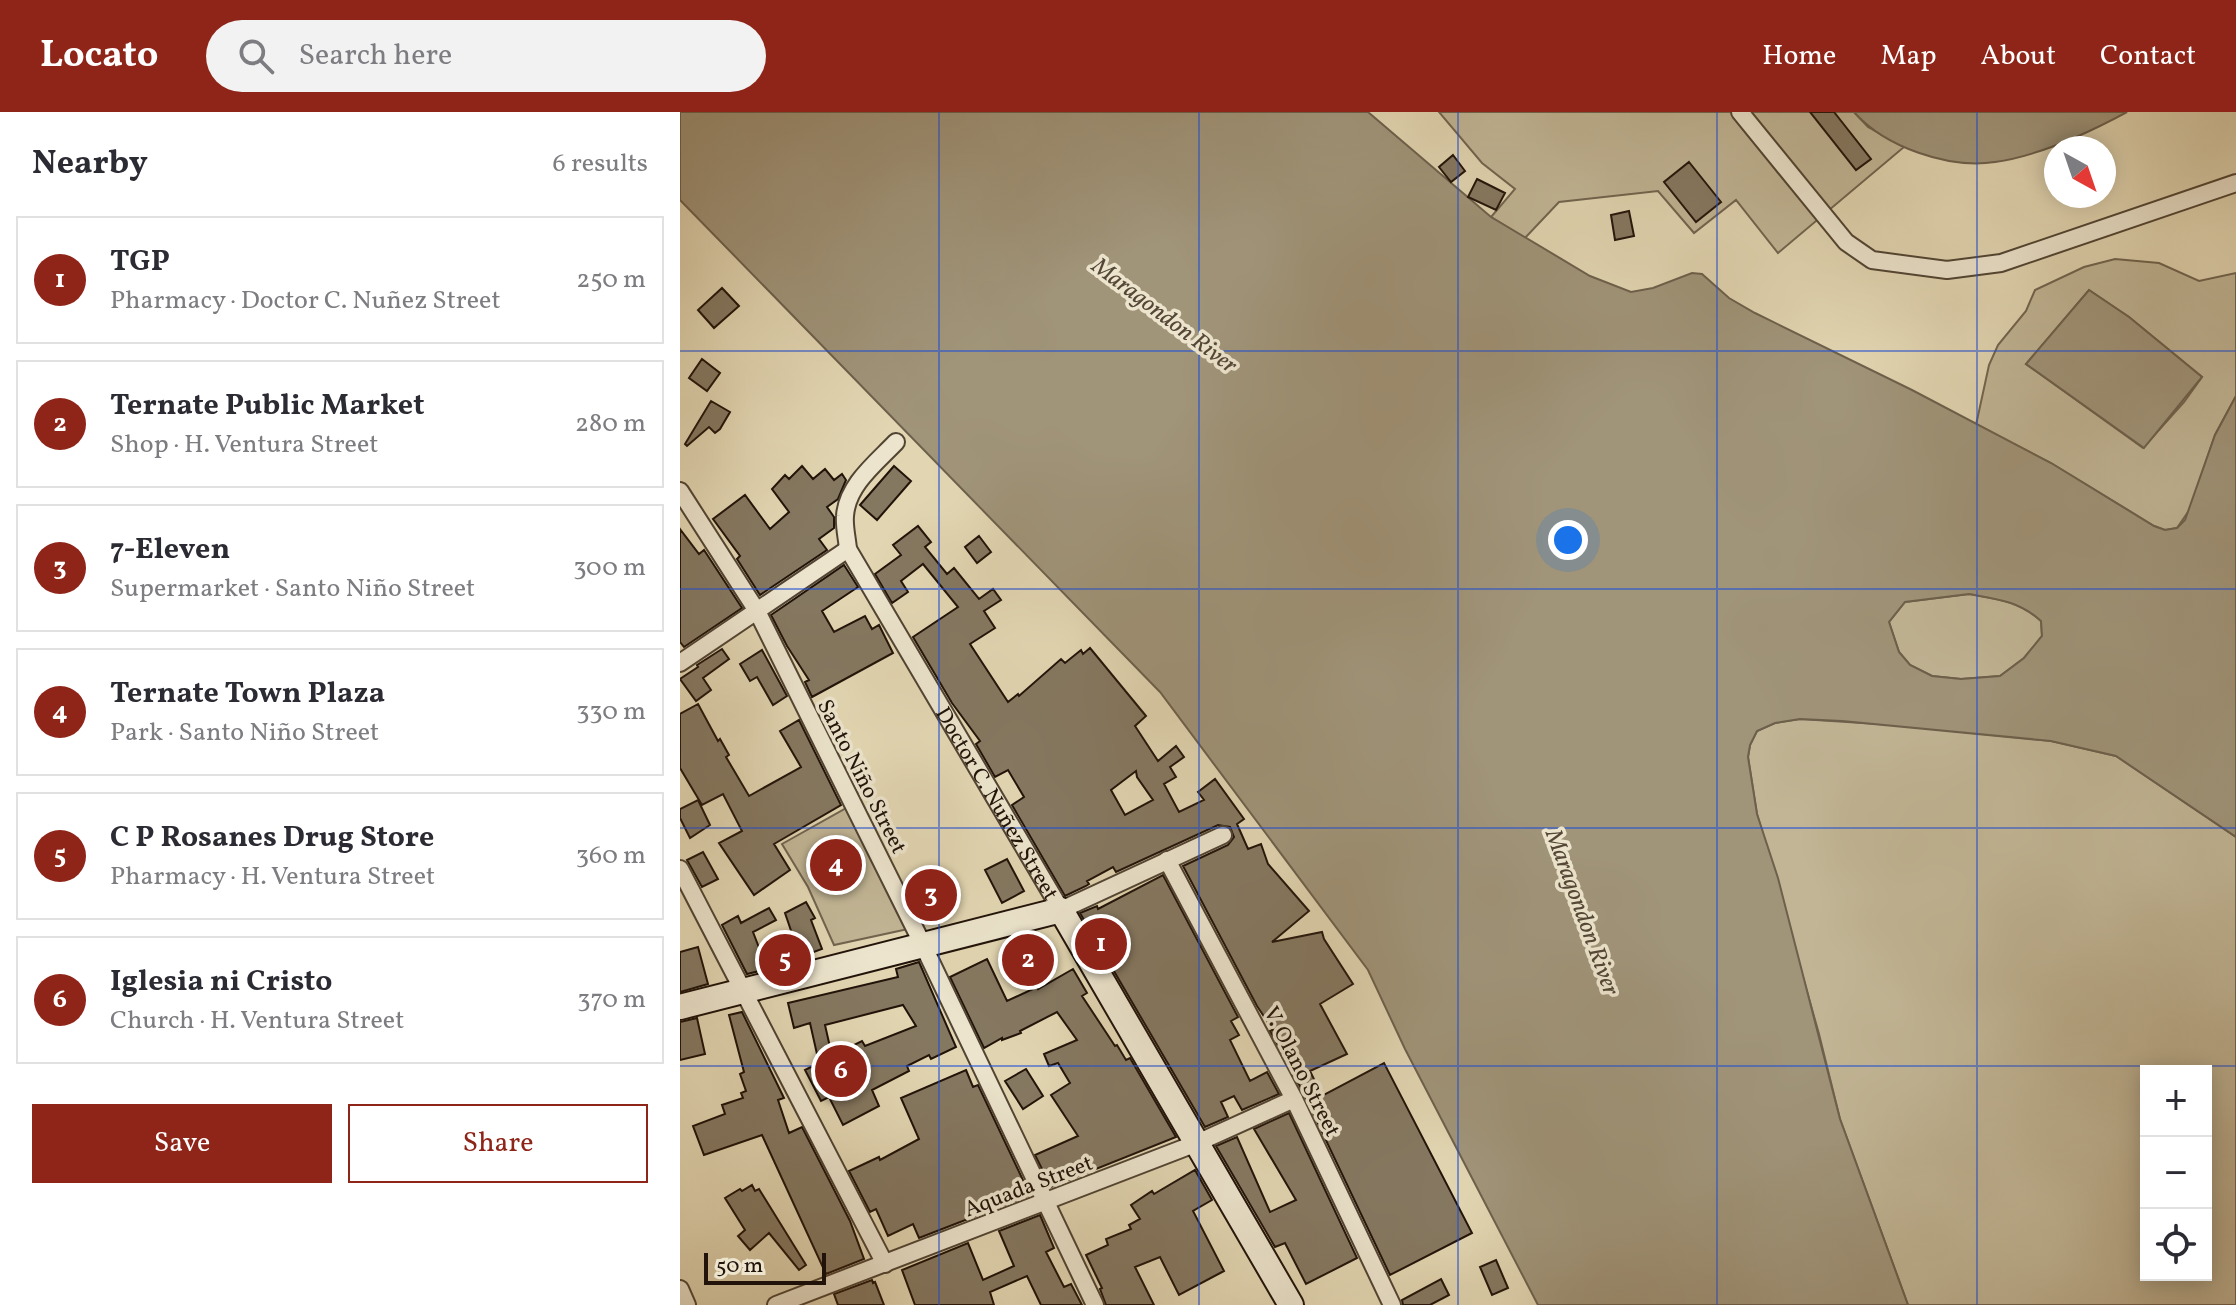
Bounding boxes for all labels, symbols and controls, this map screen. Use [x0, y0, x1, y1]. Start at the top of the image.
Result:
search box [206, 20, 766, 92]
text: Locato [40, 30, 158, 83]
icon: search [234, 34, 278, 78]
text: Search here [298, 35, 452, 77]
text: Home [1762, 37, 1836, 76]
text: Map [1880, 37, 1936, 76]
text: About [1980, 37, 2056, 76]
text: Contact [2100, 37, 2196, 76]
north arrow [2044, 136, 2116, 208]
text: Nearby [32, 141, 148, 188]
text: 6 results [553, 146, 648, 182]
text: TGP [110, 241, 170, 283]
water label: Maragondon River [1083, 250, 1245, 383]
text: 1 [55, 262, 65, 298]
text: 250 m [576, 262, 646, 298]
text: Pharmacy · Doctor C. Nuñez Street [110, 283, 501, 319]
text: Ternate Public Market [110, 385, 424, 427]
text: 2 [53, 406, 67, 442]
text: 280 m [575, 406, 646, 442]
text: Shop · H. Ventura Street [110, 427, 378, 463]
your location [1548, 520, 1588, 560]
text: 7-Eleven [110, 529, 230, 571]
text: 3 [53, 550, 67, 586]
text: 300 m [573, 550, 646, 586]
text: Supermarket · Santo Niño Street [110, 571, 475, 607]
text: Ternate Town Plaza [110, 673, 385, 715]
text: 4 [52, 694, 68, 730]
text: 330 m [576, 694, 646, 730]
street label: Santo Niño Street [808, 695, 913, 860]
street label: Doctor C. Nuñez Street [926, 702, 1065, 907]
text: Park · Santo Niño Street [110, 715, 379, 751]
text: C P Rosanes Drug Store [110, 817, 434, 859]
water label: Maragondon River [1535, 824, 1627, 1002]
pin: 4 [810, 835, 862, 895]
text: 5 [54, 838, 66, 874]
text: 360 m [576, 838, 646, 874]
text: Pharmacy · H. Ventura Street [110, 859, 435, 895]
pin: 3 [905, 865, 957, 925]
pin: 1 [1075, 914, 1127, 974]
pin: 5 [759, 930, 811, 990]
pin: 2 [1002, 930, 1054, 990]
text: Iglesia ni Cristo [110, 961, 332, 1003]
text: 6 [53, 982, 67, 1018]
text: 370 m [577, 982, 646, 1018]
street label: V. Olano Street [1255, 1002, 1347, 1143]
text: Church · H. Ventura Street [110, 1003, 404, 1039]
pin: 6 [815, 1041, 867, 1101]
map controls [2140, 1065, 2212, 1281]
button: + [2140, 1065, 2212, 1137]
button: Save [32, 1104, 332, 1183]
button: Share [348, 1104, 648, 1183]
button: − [2140, 1137, 2212, 1209]
street label: Aquada Street [960, 1148, 1098, 1226]
button: locate [2140, 1209, 2212, 1281]
scale bar [704, 1249, 826, 1285]
text: 50 m [716, 1251, 763, 1282]

